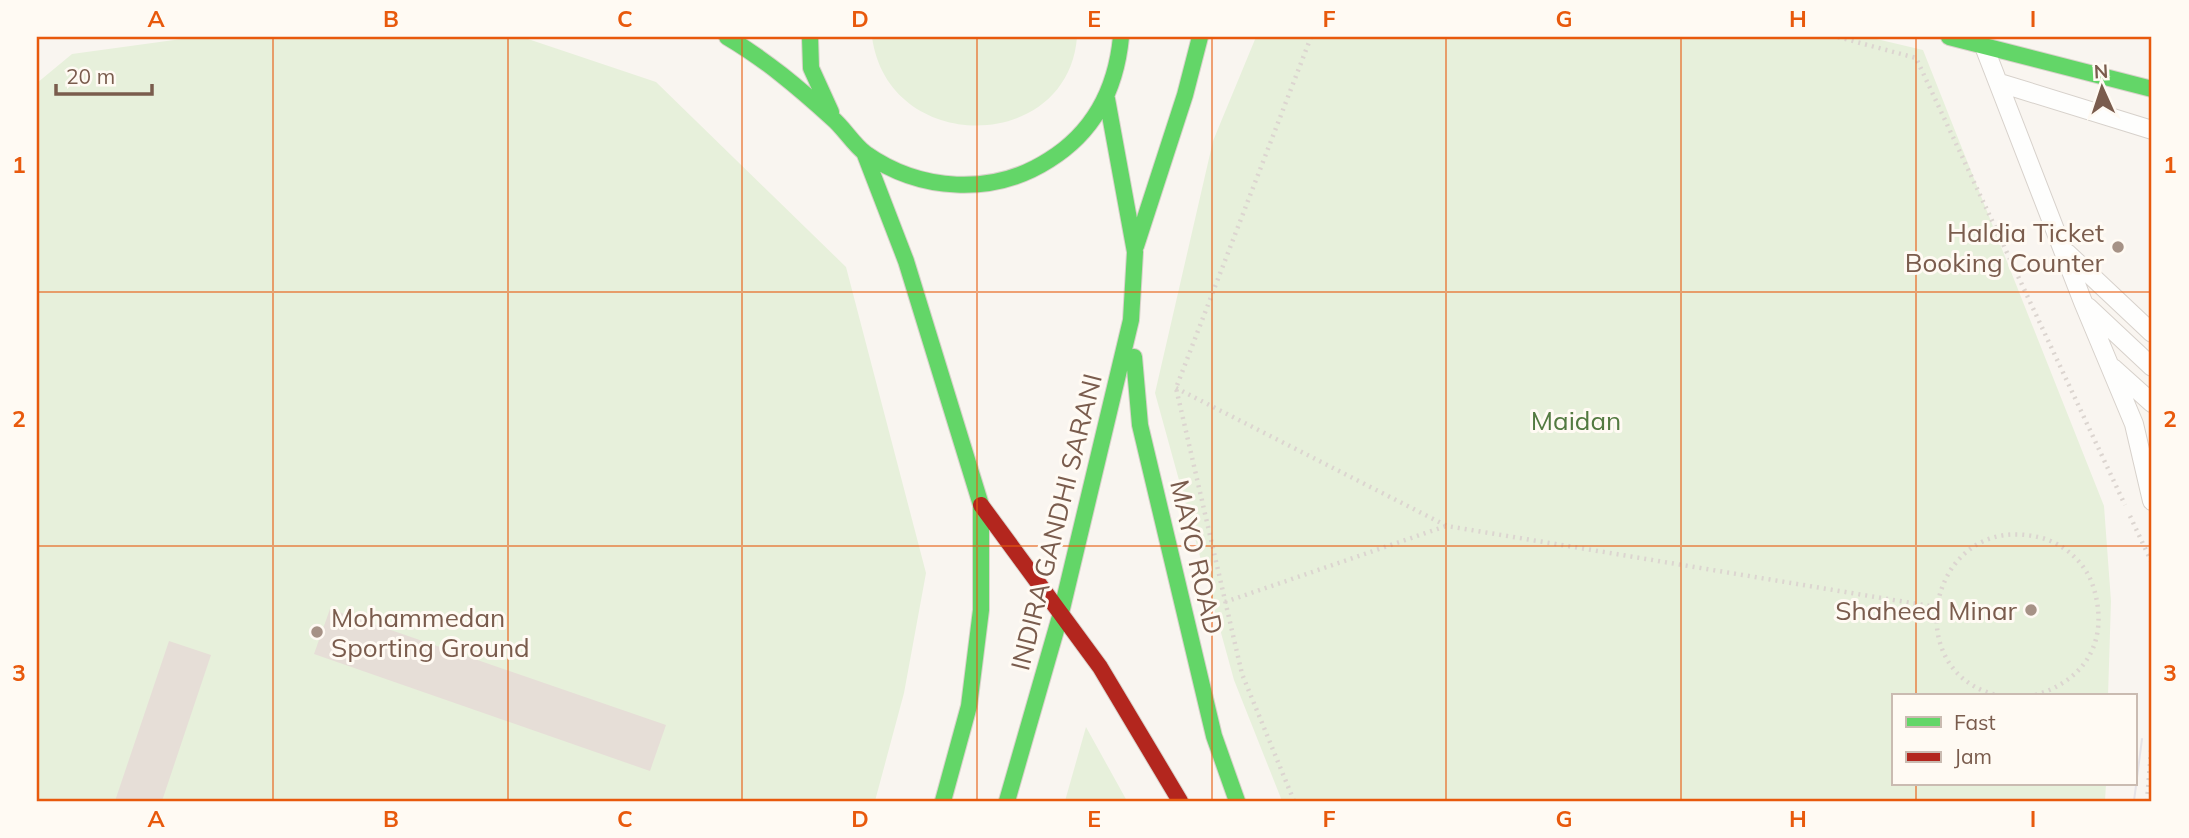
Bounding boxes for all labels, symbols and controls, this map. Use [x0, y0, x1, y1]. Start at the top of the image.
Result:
text: A [147, 4, 165, 33]
text: B [383, 4, 399, 33]
text: C [617, 4, 633, 33]
text: D [851, 4, 869, 33]
text: E [1087, 4, 1101, 33]
text: F [1322, 4, 1336, 33]
text: G [1555, 4, 1573, 33]
text: H [1789, 4, 1807, 33]
text: I [2030, 4, 2036, 33]
scale bar [56, 52, 152, 96]
north arrow [2066, 52, 2136, 122]
text: N [2093, 59, 2109, 83]
text: 20 m [66, 63, 115, 89]
text: 1 [12, 150, 26, 179]
text: 1 [2163, 150, 2177, 179]
place label: Haldia Ticket Booking Counter [1905, 216, 2105, 279]
marker: Haldia Ticket Booking Counter [2110, 239, 2126, 255]
street label: INDIRA GANDHI SARANI [1003, 370, 1109, 674]
text: 2 [12, 404, 26, 433]
park label: Maidan [1531, 404, 1621, 437]
text: 2 [2163, 404, 2177, 433]
street label: MAYO ROAD [1163, 477, 1231, 637]
place label: Shaheed Minar [1835, 594, 2018, 627]
place label: Mohammedan Sporting Ground [331, 601, 530, 664]
marker: Shaheed Minar [2023, 602, 2039, 618]
marker: Mohammedan Sporting Ground [309, 624, 325, 640]
text: 3 [12, 658, 26, 687]
text: 3 [2163, 658, 2177, 687]
legend [1892, 694, 2136, 786]
text: Fast [1954, 709, 1996, 735]
text: Jam [1954, 743, 1992, 769]
text: A [147, 804, 165, 833]
text: B [383, 804, 399, 833]
text: C [617, 804, 633, 833]
text: D [851, 804, 869, 833]
text: E [1087, 804, 1101, 833]
text: F [1322, 804, 1336, 833]
text: G [1555, 804, 1573, 833]
text: H [1789, 804, 1807, 833]
text: I [2030, 804, 2036, 833]

